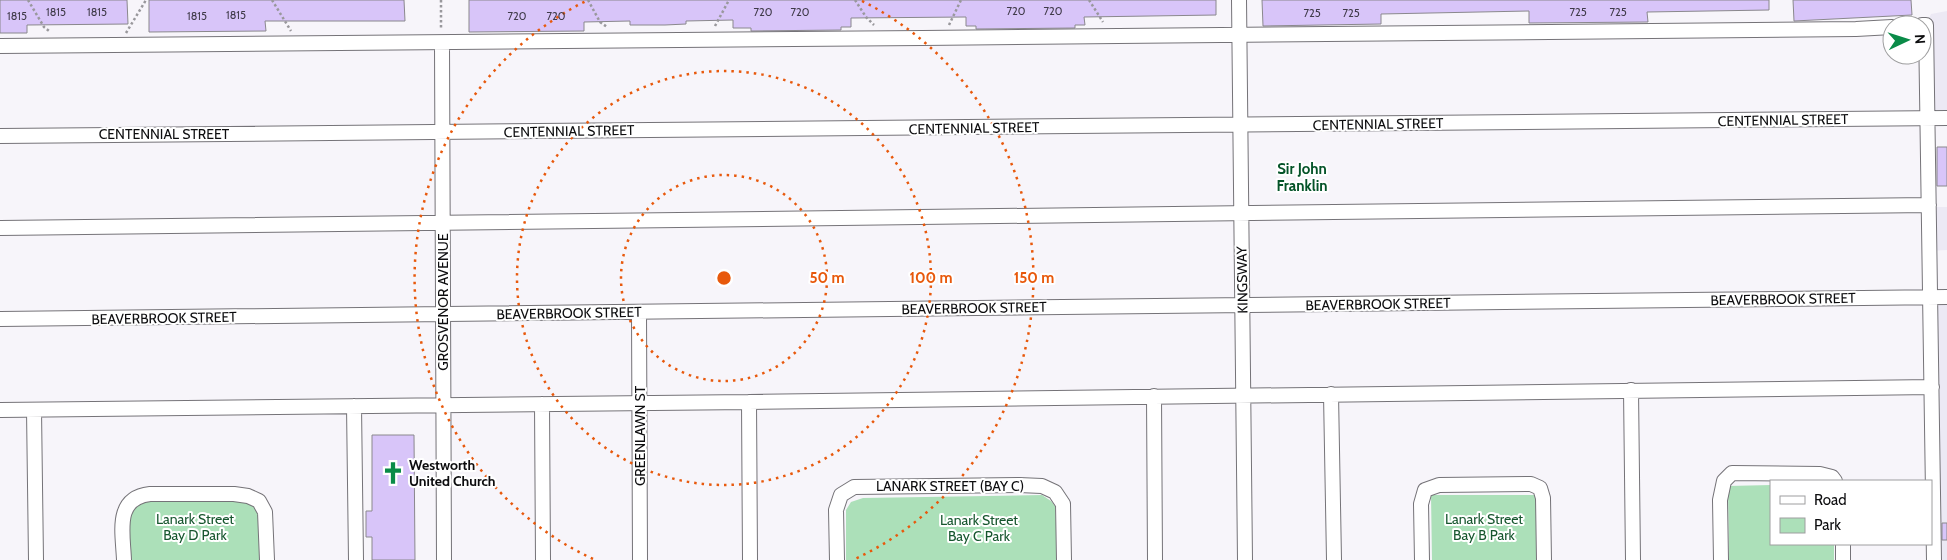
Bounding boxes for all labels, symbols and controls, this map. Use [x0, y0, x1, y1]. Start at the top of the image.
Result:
house number: 720 [1007, 4, 1026, 18]
house number: 720 [1044, 4, 1063, 18]
house number: 1815 [46, 5, 66, 19]
house number: 1815 [87, 5, 107, 19]
house number: 720 [754, 5, 773, 19]
house number: 720 [791, 5, 810, 19]
house number: 725 [1569, 5, 1587, 19]
house number: 725 [1609, 5, 1627, 19]
house number: 725 [1303, 6, 1321, 20]
house number: 725 [1342, 6, 1360, 20]
house number: 1815 [226, 8, 246, 22]
house number: 1815 [7, 9, 27, 23]
house number: 1815 [187, 9, 207, 23]
house number: 720 [508, 9, 527, 23]
house number: 720 [547, 9, 566, 23]
north arrow [1882, 15, 1932, 65]
text: N [1911, 34, 1929, 45]
street label: CENTENNIAL STREET [1718, 110, 1849, 130]
street label: CENTENNIAL STREET [1313, 114, 1444, 134]
street label: CENTENNIAL STREET [909, 118, 1040, 138]
street label: CENTENNIAL STREET [504, 121, 635, 141]
street label: CENTENNIAL STREET [99, 125, 230, 143]
district label: Sir John Franklin [1276, 160, 1328, 195]
street label: GROSVENOR AVENUE [434, 233, 452, 371]
street label: KINGSWAY [1232, 245, 1252, 314]
centre of rings [715, 269, 733, 287]
text: 50 m [809, 269, 845, 287]
text: 100 m [909, 269, 953, 287]
text: 150 m [1014, 269, 1054, 287]
street label: BEAVERBROOK STREET [1710, 289, 1856, 309]
street label: BEAVERBROOK STREET [1305, 294, 1451, 314]
street label: BEAVERBROOK STREET [901, 298, 1047, 318]
street label: BEAVERBROOK STREET [496, 303, 642, 323]
street label: BEAVERBROOK STREET [91, 308, 237, 328]
street label: GREENLAWN ST [631, 385, 649, 486]
place label: Westworth United Church [409, 456, 496, 490]
church icon: Westworth United Church [380, 460, 406, 486]
street label: LANARK STREET (BAY C) [876, 477, 1024, 495]
legend [1770, 480, 1932, 545]
text: Road [1814, 491, 1847, 509]
park label: Lanark Street Bay D Park [156, 510, 234, 544]
park label: Lanark Street Bay B Park [1445, 510, 1523, 544]
park label: Lanark Street Bay C Park [940, 511, 1018, 545]
text: Park [1814, 516, 1841, 534]

